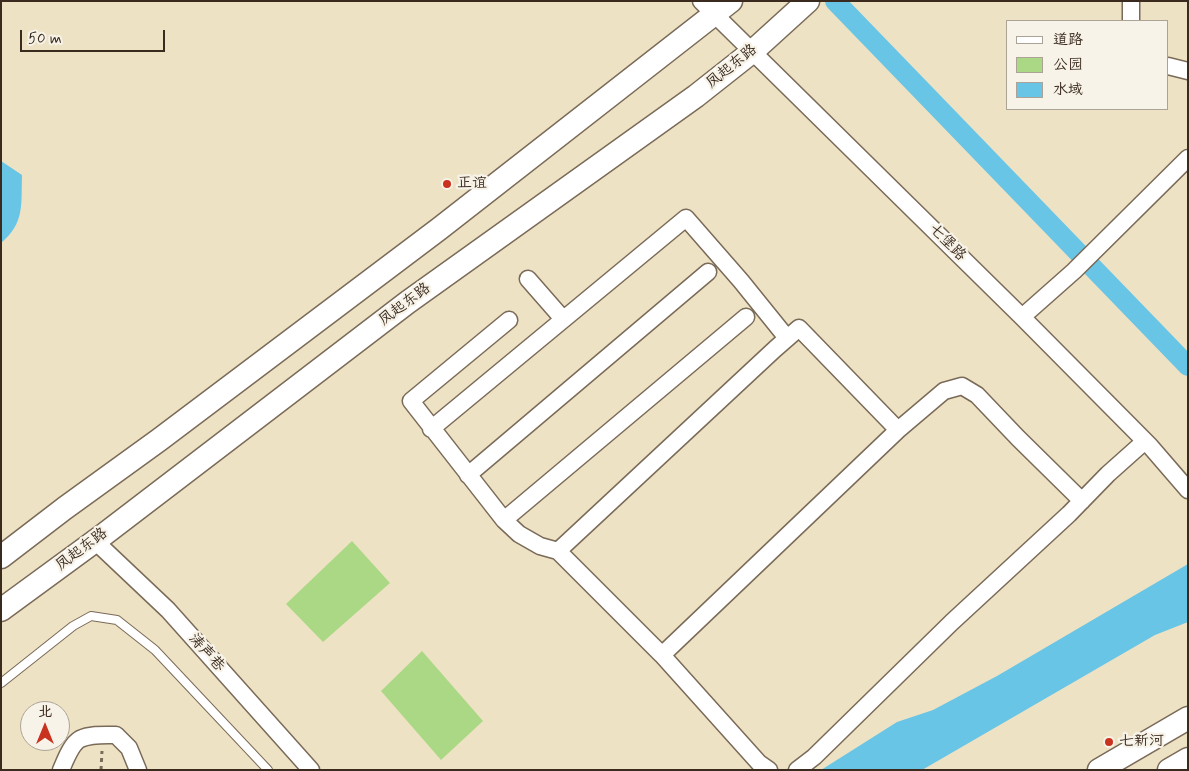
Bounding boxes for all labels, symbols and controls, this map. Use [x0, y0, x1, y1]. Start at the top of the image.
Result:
scale bar [22, 20, 168, 52]
legend [1006, 20, 1169, 110]
text: 50 m [28, 29, 62, 49]
text: 道路 [1053, 30, 1083, 50]
street label: 凤起东路 [703, 41, 761, 93]
text: 公园 [1053, 55, 1083, 75]
text: 水域 [1053, 80, 1083, 100]
place label: 正谊 [457, 175, 487, 193]
marker: 正谊 [441, 178, 453, 190]
street label: 七堡路 [925, 221, 969, 265]
street label: 凤起东路 [376, 280, 434, 330]
street label: 凤起东路 [53, 525, 111, 575]
street label: 涛声巷 [184, 630, 228, 676]
north arrow [20, 701, 70, 751]
text: 北 [38, 703, 52, 721]
place label: 七新河 [1119, 733, 1164, 751]
marker: 七新河 [1103, 736, 1115, 748]

